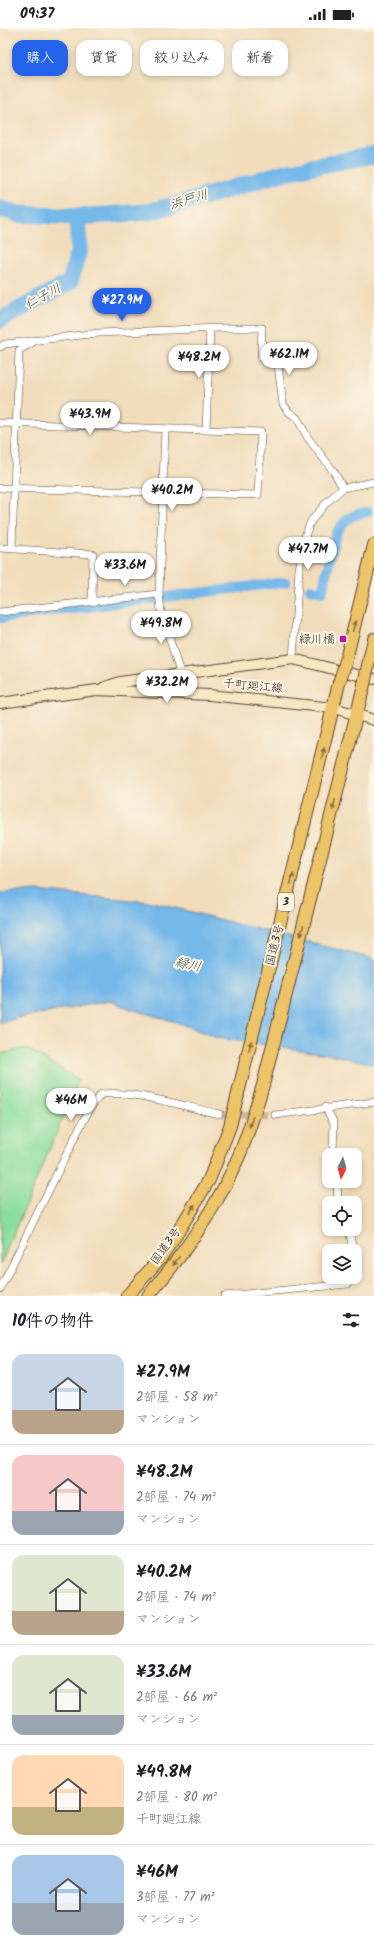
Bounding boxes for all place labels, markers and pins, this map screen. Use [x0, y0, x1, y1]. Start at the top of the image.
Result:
pin: ¥27.9M [89, 288, 155, 322]
pin: ¥62.1M [256, 342, 322, 376]
pin: ¥48.2M [166, 345, 232, 379]
pin: ¥43.9M [57, 402, 123, 436]
pin: ¥40.2M [139, 478, 205, 512]
pin: ¥47.7M [275, 537, 341, 571]
pin: ¥33.6M [92, 553, 158, 587]
pin: ¥49.8M [128, 611, 194, 645]
place label: 緑川橋 [299, 630, 335, 649]
marker: 緑川橋 [338, 634, 348, 644]
pin: ¥32.2M [134, 670, 200, 704]
pin: ¥46M [47, 1088, 95, 1122]

